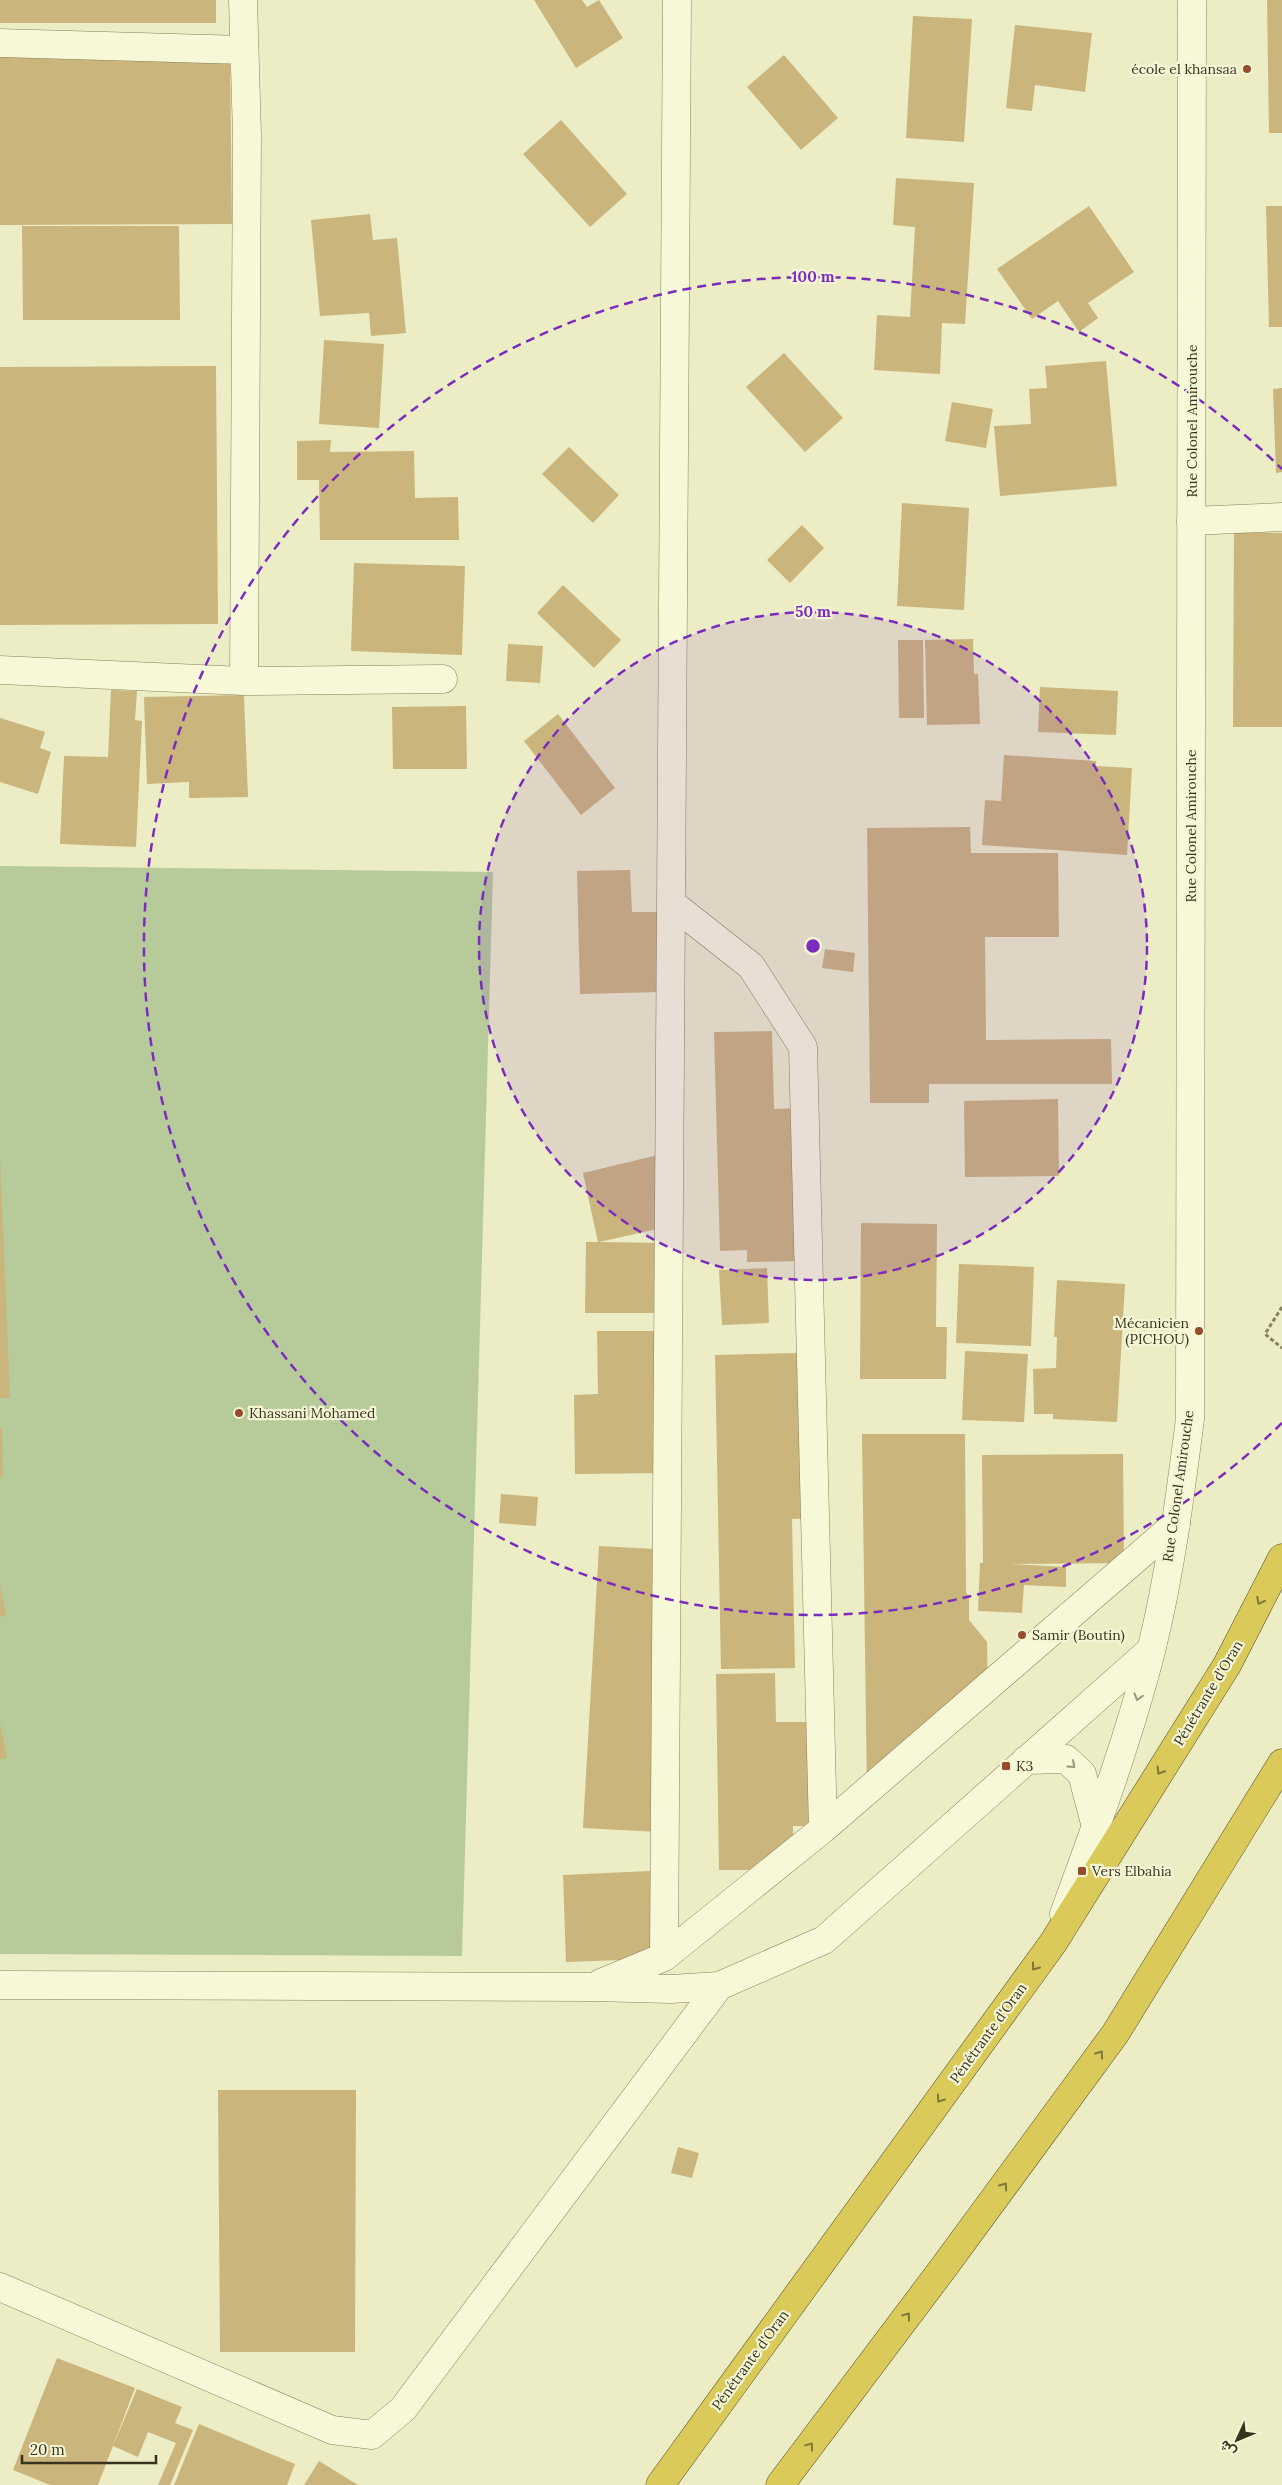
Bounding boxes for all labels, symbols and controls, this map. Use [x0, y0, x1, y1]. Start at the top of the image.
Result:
place label: école el khansaa [1131, 60, 1237, 78]
marker: école el khansaa [1241, 63, 1253, 75]
text: 100 m [792, 267, 835, 286]
street label: Rue Colonel Amirouche [1183, 344, 1201, 498]
text: 50 m [795, 602, 831, 621]
street label: Rue Colonel Amirouche [1182, 749, 1200, 903]
centre of rings [804, 937, 822, 955]
place label: Mécanicien (PICHOU) [1114, 1314, 1189, 1348]
marker: Mécanicien (PICHOU) [1193, 1325, 1205, 1337]
place label: Khassani Mohamed [249, 1404, 375, 1422]
marker: Khassani Mohamed [233, 1407, 245, 1419]
street label: Rue Colonel Amirouche [1158, 1409, 1198, 1563]
one-way arrow [1256, 1596, 1266, 1605]
place label: Samir (Boutin) [1032, 1626, 1125, 1644]
marker: Samir (Boutin) [1016, 1629, 1028, 1641]
street label: Pénétrante d'Oran [1169, 1637, 1247, 1749]
one-way arrow [1133, 1692, 1143, 1700]
place label: K3 [1016, 1757, 1034, 1775]
one-way arrow [1067, 1759, 1076, 1768]
marker: K3 [1000, 1760, 1012, 1772]
one-way arrow [1157, 1766, 1167, 1775]
place label: Vers Elbahia [1091, 1862, 1172, 1880]
marker: Vers Elbahia [1076, 1865, 1088, 1877]
one-way arrow [1032, 1962, 1041, 1971]
street label: Pénétrante d'Oran [946, 1979, 1031, 2087]
one-way arrow [1094, 2051, 1103, 2060]
one-way arrow [937, 2093, 946, 2103]
one-way arrow [998, 2182, 1007, 2192]
street label: Pénétrante d'Oran [708, 2306, 793, 2414]
one-way arrow [902, 2313, 910, 2322]
north arrow [1212, 2415, 1262, 2465]
scale bar [22, 2432, 156, 2464]
text: ش [1215, 2437, 1240, 2461]
text: 20 m [30, 2440, 65, 2459]
one-way arrow [804, 2443, 812, 2452]

